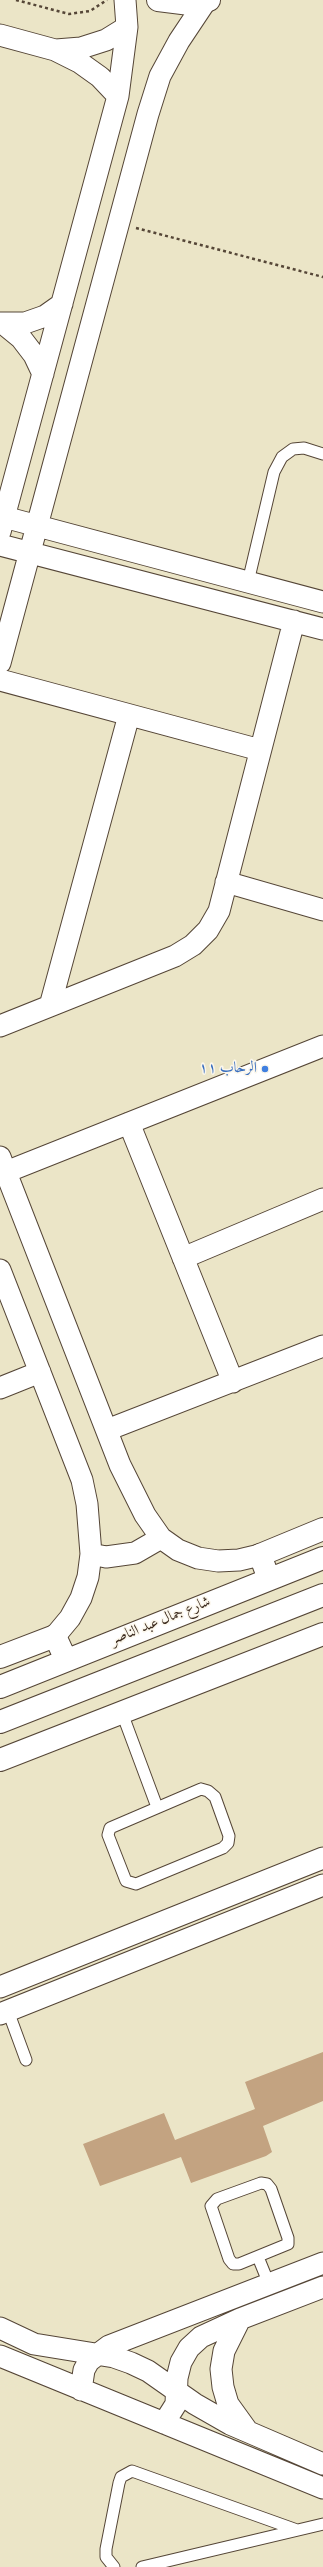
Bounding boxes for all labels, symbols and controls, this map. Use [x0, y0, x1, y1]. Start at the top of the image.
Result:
place label: الرحاب ١١ [199, 1060, 257, 1078]
marker: الرحاب ١١ [260, 1064, 270, 1074]
street label: شارع جمال عبد الناصر [108, 1594, 214, 1650]

